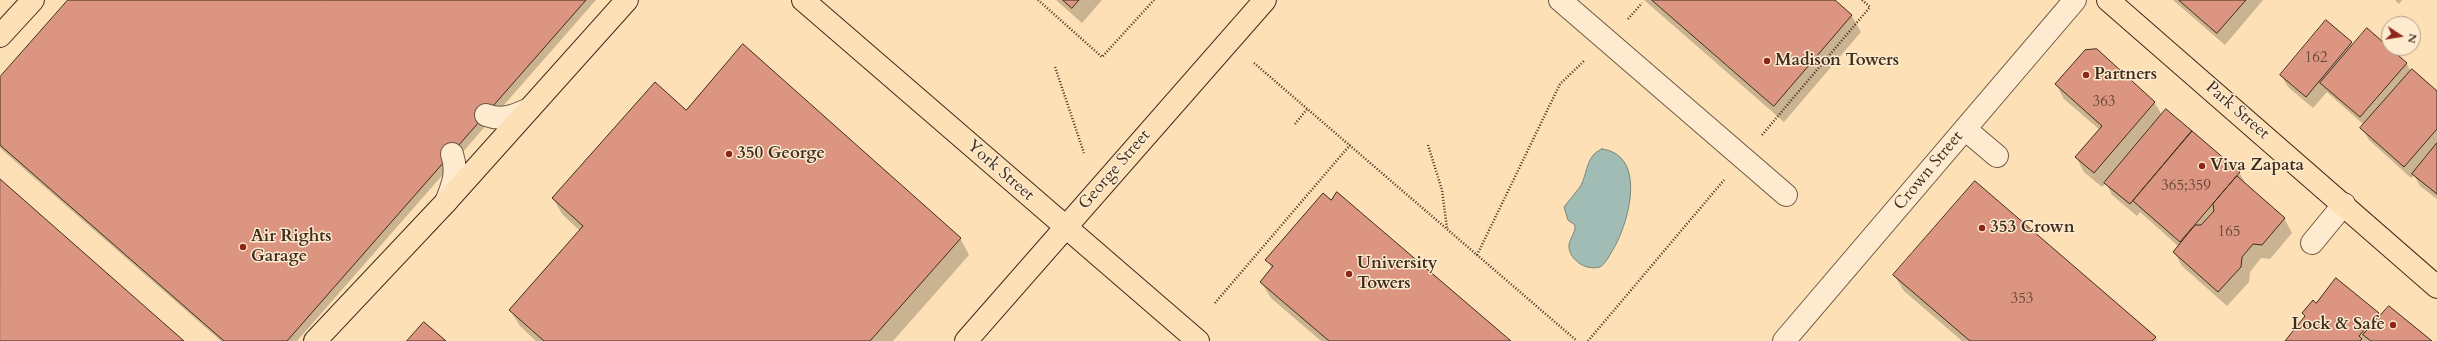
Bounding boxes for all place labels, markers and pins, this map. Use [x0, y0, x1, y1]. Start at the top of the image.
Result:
place label: Madison Towers [1775, 51, 1899, 71]
marker: Madison Towers [1762, 56, 1772, 66]
place label: Partners [2094, 65, 2157, 85]
marker: Partners [2081, 70, 2091, 80]
place label: 350 George [737, 144, 825, 164]
marker: 350 George [724, 149, 734, 159]
place label: Viva Zapata [2210, 156, 2304, 176]
marker: Viva Zapata [2197, 161, 2207, 171]
place label: 353 Crown [1990, 218, 2075, 238]
marker: 353 Crown [1977, 223, 1987, 233]
place label: Air Rights Garage [251, 227, 332, 267]
marker: Air Rights Garage [238, 242, 248, 252]
place label: University Towers [1357, 254, 1438, 294]
marker: University Towers [1344, 269, 1354, 279]
place label: Lock & Safe [2291, 315, 2385, 335]
marker: Lock & Safe [2388, 320, 2398, 330]

